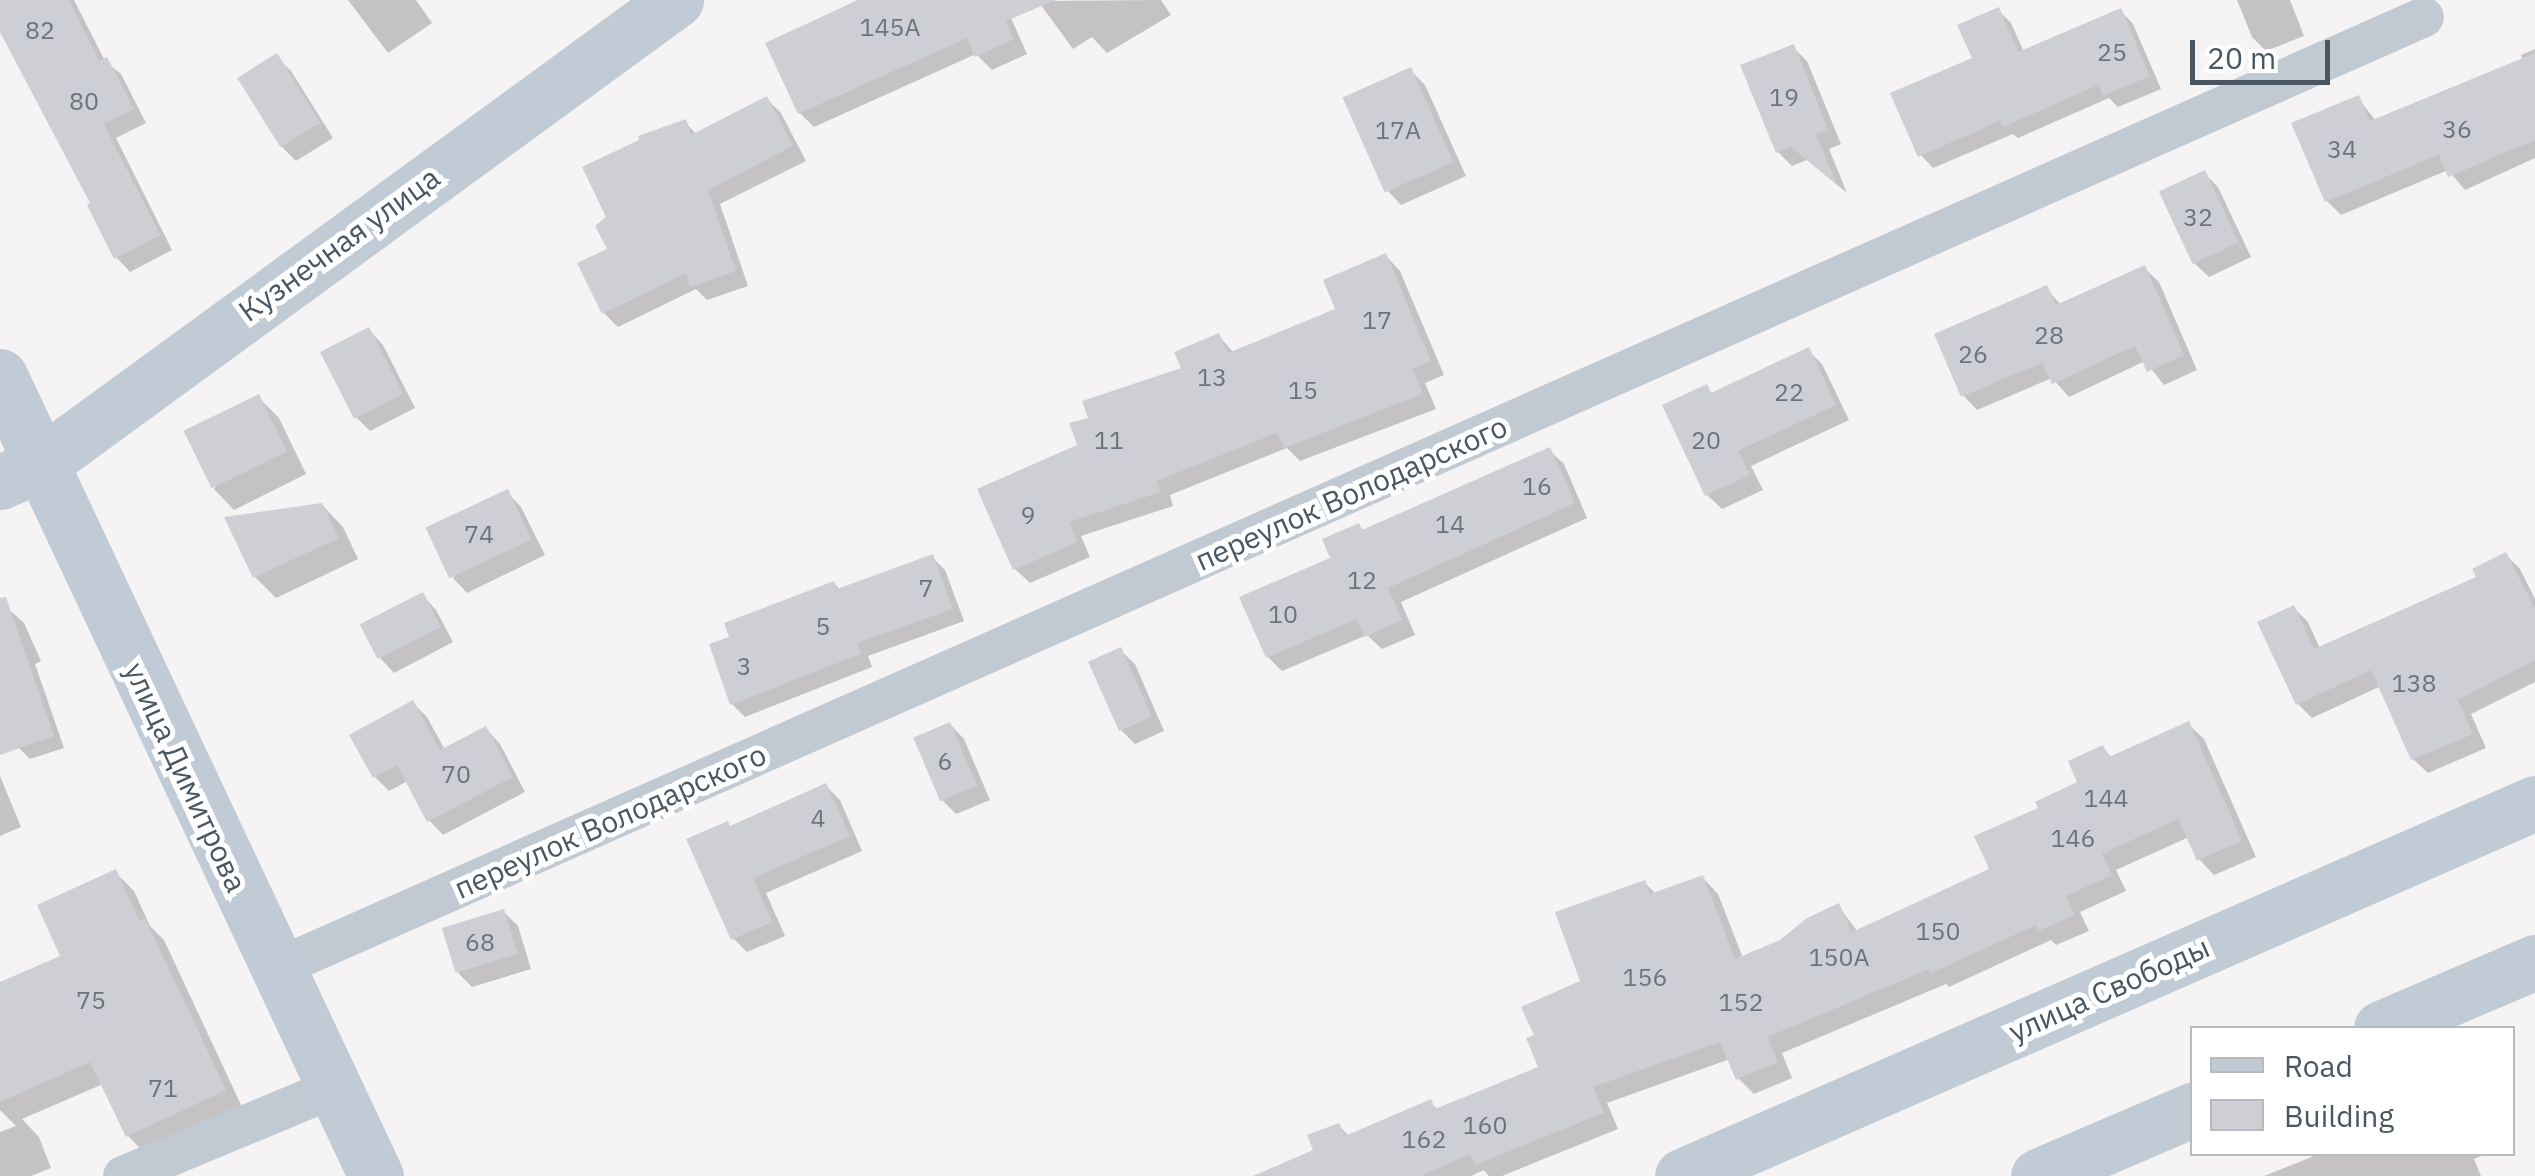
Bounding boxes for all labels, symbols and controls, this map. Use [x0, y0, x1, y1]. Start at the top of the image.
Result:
house number: 145А [859, 12, 921, 42]
house number: 82 [25, 15, 55, 45]
scale bar [2195, 20, 2335, 82]
house number: 25 [2097, 37, 2127, 67]
text: 20 m [2207, 38, 2276, 77]
house number: 19 [1769, 82, 1799, 112]
house number: 80 [69, 86, 99, 116]
house number: 36 [2442, 114, 2472, 144]
house number: 17А [1375, 115, 1421, 145]
house number: 34 [2327, 134, 2357, 164]
street label: Кузнечная улица [232, 159, 446, 329]
house number: 32 [2183, 202, 2213, 232]
house number: 17 [1362, 305, 1392, 335]
house number: 28 [2034, 320, 2064, 350]
house number: 26 [1958, 339, 1988, 369]
house number: 13 [1197, 362, 1227, 392]
house number: 15 [1288, 375, 1318, 405]
house number: 22 [1774, 377, 1804, 407]
street label: переулок Володарского [1189, 408, 1513, 578]
house number: 11 [1094, 425, 1124, 455]
house number: 20 [1691, 425, 1721, 455]
house number: 16 [1522, 471, 1552, 501]
house number: 9 [1021, 500, 1035, 530]
house number: 14 [1435, 509, 1465, 539]
house number: 74 [464, 519, 494, 549]
house number: 12 [1347, 565, 1377, 595]
house number: 7 [919, 573, 933, 603]
house number: 10 [1268, 599, 1298, 629]
house number: 5 [816, 611, 830, 641]
house number: 3 [737, 651, 751, 681]
street label: улица Димитрова [117, 657, 255, 897]
house number: 138 [2392, 668, 2436, 698]
street label: переулок Володарского [448, 736, 772, 906]
house number: 6 [938, 746, 952, 776]
house number: 70 [441, 759, 471, 789]
house number: 144 [2084, 783, 2128, 813]
house number: 4 [811, 803, 825, 833]
house number: 146 [2051, 823, 2095, 853]
house number: 150 [1916, 916, 1960, 946]
house number: 68 [465, 927, 495, 957]
street label: улица Свободы [2003, 929, 2215, 1049]
house number: 150А [1808, 942, 1870, 972]
house number: 156 [1623, 962, 1667, 992]
house number: 75 [76, 985, 106, 1015]
house number: 152 [1719, 987, 1763, 1017]
legend [2190, 1026, 2515, 1156]
text: Road [2284, 1046, 2353, 1085]
house number: 71 [148, 1073, 178, 1103]
text: Building [2284, 1096, 2394, 1135]
house number: 160 [1463, 1110, 1507, 1140]
house number: 162 [1402, 1124, 1446, 1154]

